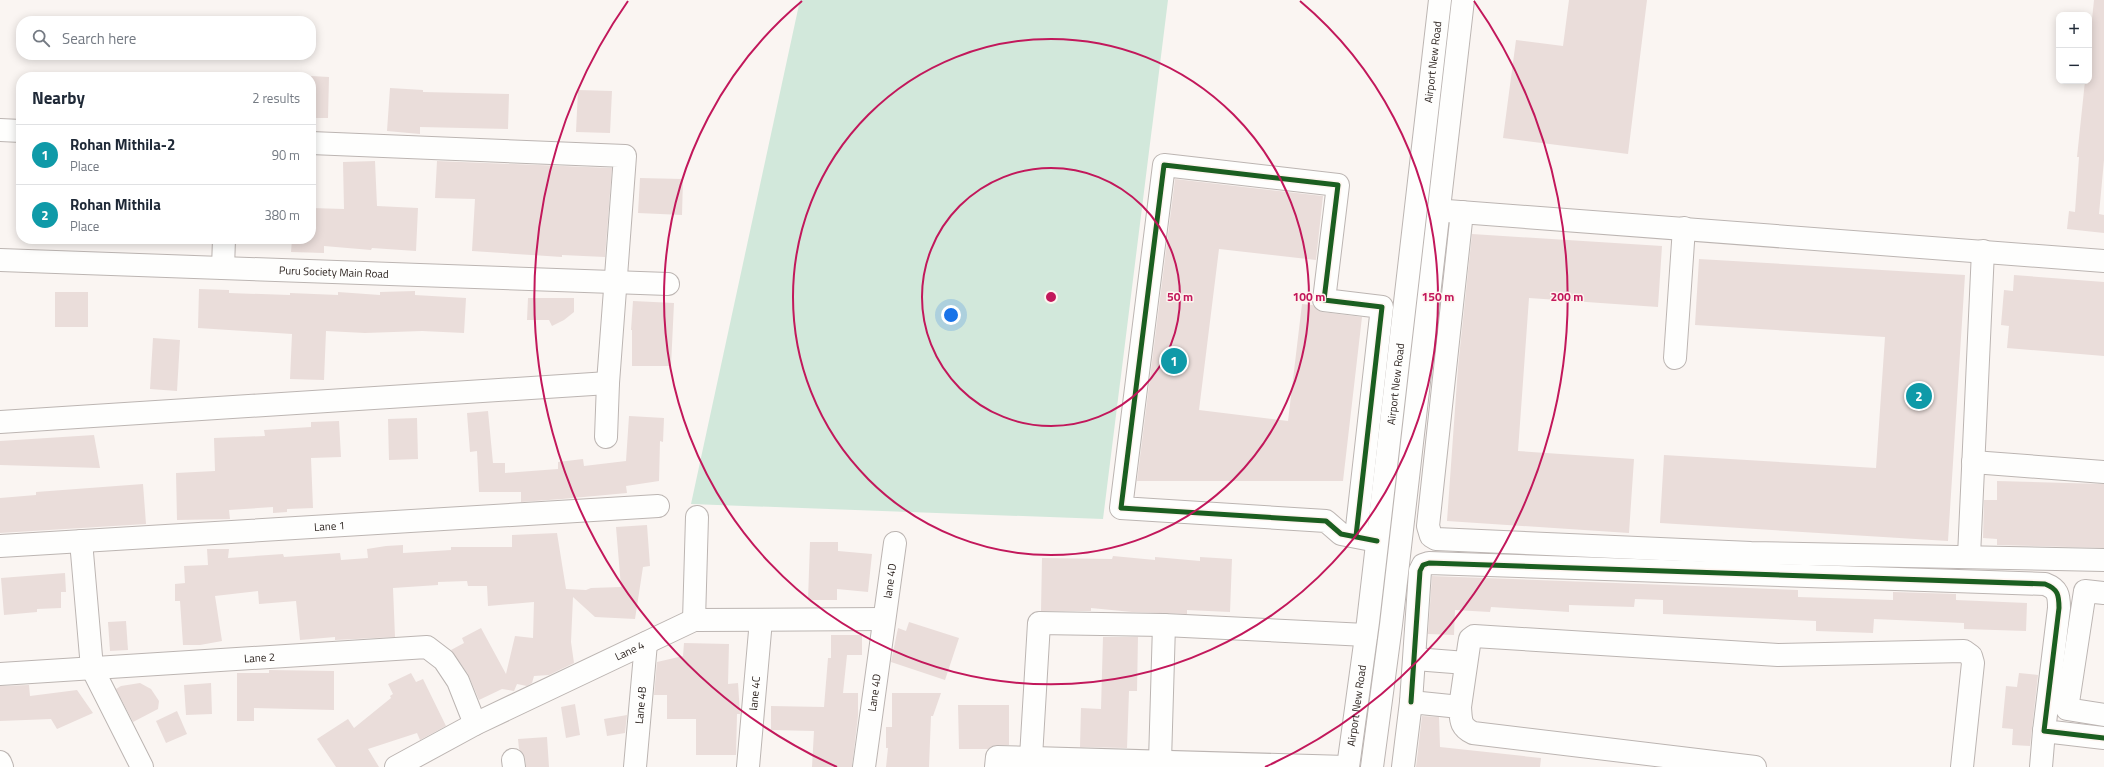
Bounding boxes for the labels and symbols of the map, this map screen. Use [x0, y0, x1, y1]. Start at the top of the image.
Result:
street label: Airport New Road [1420, 20, 1445, 104]
street label: Puru Society Main Road [279, 262, 389, 282]
text: 50 m [1167, 287, 1193, 306]
text: 100 m [1293, 287, 1325, 306]
text: 150 m [1422, 287, 1454, 306]
text: 200 m [1551, 287, 1583, 306]
centre of rings [1044, 290, 1058, 304]
your location [941, 305, 961, 325]
street label: Airport New Road [1383, 342, 1408, 426]
pin: 1 [1161, 346, 1187, 376]
pin: 2 [1906, 381, 1932, 411]
street label: Lane 1 [313, 517, 345, 535]
street label: lane 4D [879, 562, 900, 599]
street label: Lane 4 [612, 637, 647, 664]
street label: Lane 2 [244, 649, 275, 667]
street label: Airport New Road [1343, 664, 1370, 747]
street label: Lane 4D [864, 673, 885, 713]
street label: lane 4C [745, 676, 764, 711]
street label: Lane 4B [631, 686, 650, 725]

